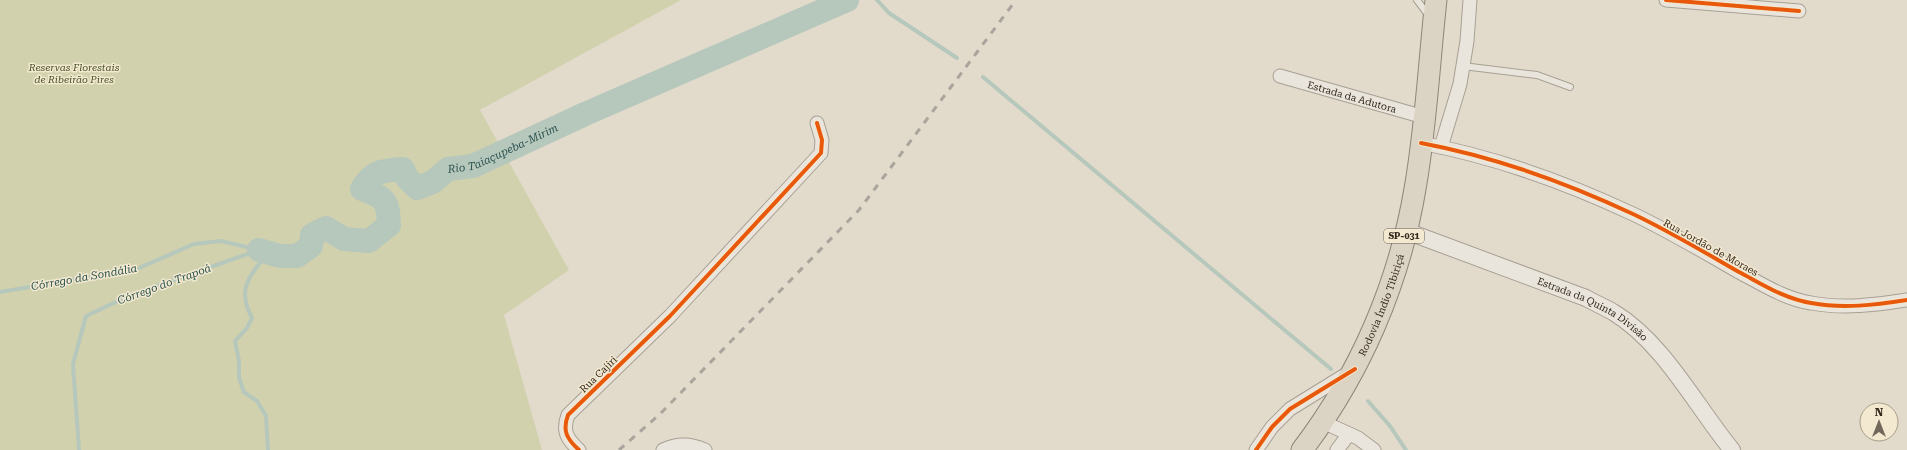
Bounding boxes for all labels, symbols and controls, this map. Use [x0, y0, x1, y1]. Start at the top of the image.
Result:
park label: Reservas Florestais de Ribeirão Pires [28, 62, 120, 85]
street label: Estrada da Adutora [1306, 79, 1398, 115]
water label: Rio Taiaçupeba-Mirim [446, 121, 560, 176]
street label: Rua Jordão de Moraes [1661, 217, 1760, 278]
road number: SP-031 [1384, 229, 1424, 243]
street label: Rodovia Índio Tibiriçá [1356, 252, 1406, 358]
water label: Córrego do Trapoá [116, 261, 213, 307]
water label: Córrego da Sondália [30, 262, 139, 293]
street label: Estrada da Quinta Divisão [1536, 275, 1650, 343]
street label: Rua Cajiri [578, 354, 619, 395]
north arrow [1859, 402, 1899, 442]
text: N [1875, 406, 1884, 419]

